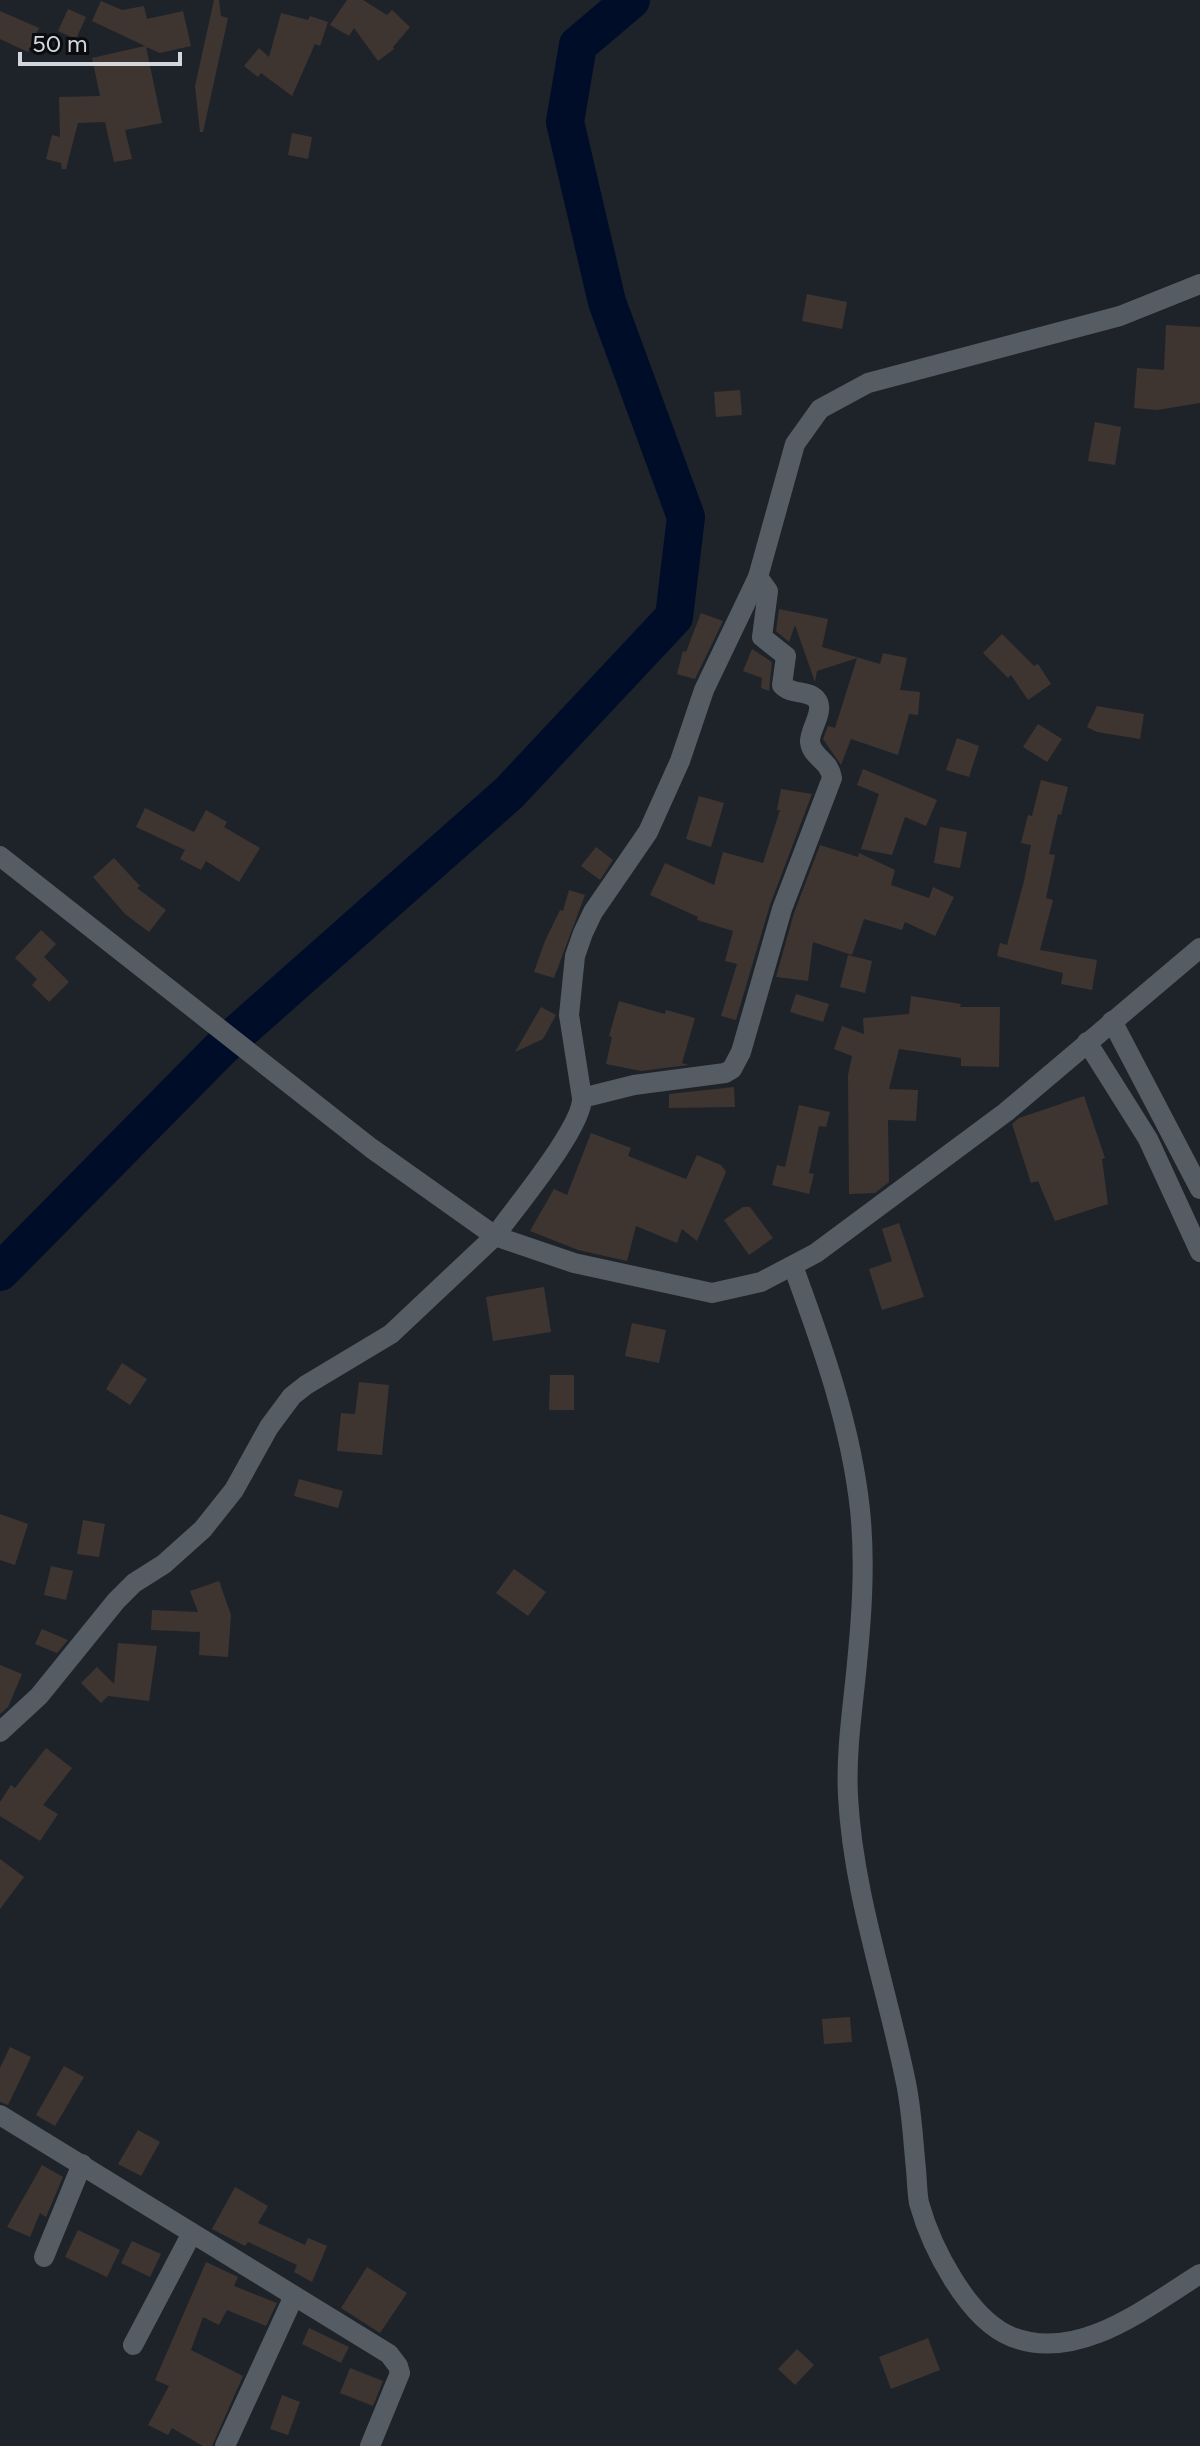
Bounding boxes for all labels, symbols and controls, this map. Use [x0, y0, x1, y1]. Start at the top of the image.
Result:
scale bar [20, 16, 180, 66]
text: 50 m [32, 29, 88, 58]

